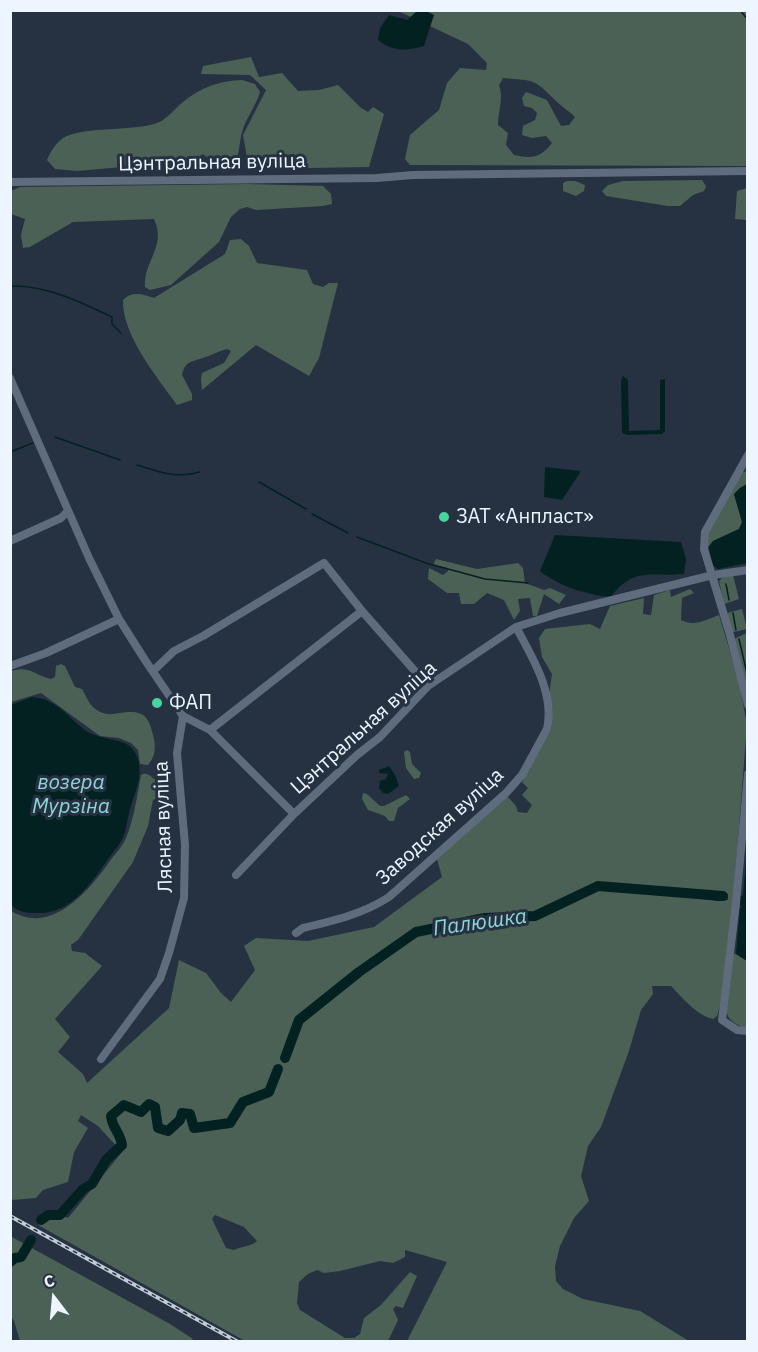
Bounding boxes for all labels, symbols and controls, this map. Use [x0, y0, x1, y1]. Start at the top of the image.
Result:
street label: Цэнтральная вуліца [118, 149, 306, 177]
place label: ЗАТ «Анпласт» [456, 505, 593, 529]
marker: ЗАТ «Анпласт» [437, 510, 451, 524]
street label: Цэнтральная вуліца [286, 656, 442, 800]
place label: ФАП [169, 691, 212, 715]
marker: ФАП [150, 696, 164, 710]
street label: Лясная вуліца [150, 761, 178, 893]
street label: Заводская вуліца [371, 763, 509, 891]
water label: возера Мурзіна [32, 770, 110, 820]
water label: Палюшка [431, 904, 529, 942]
north arrow [24, 1268, 84, 1328]
text: С [41, 1270, 57, 1292]

